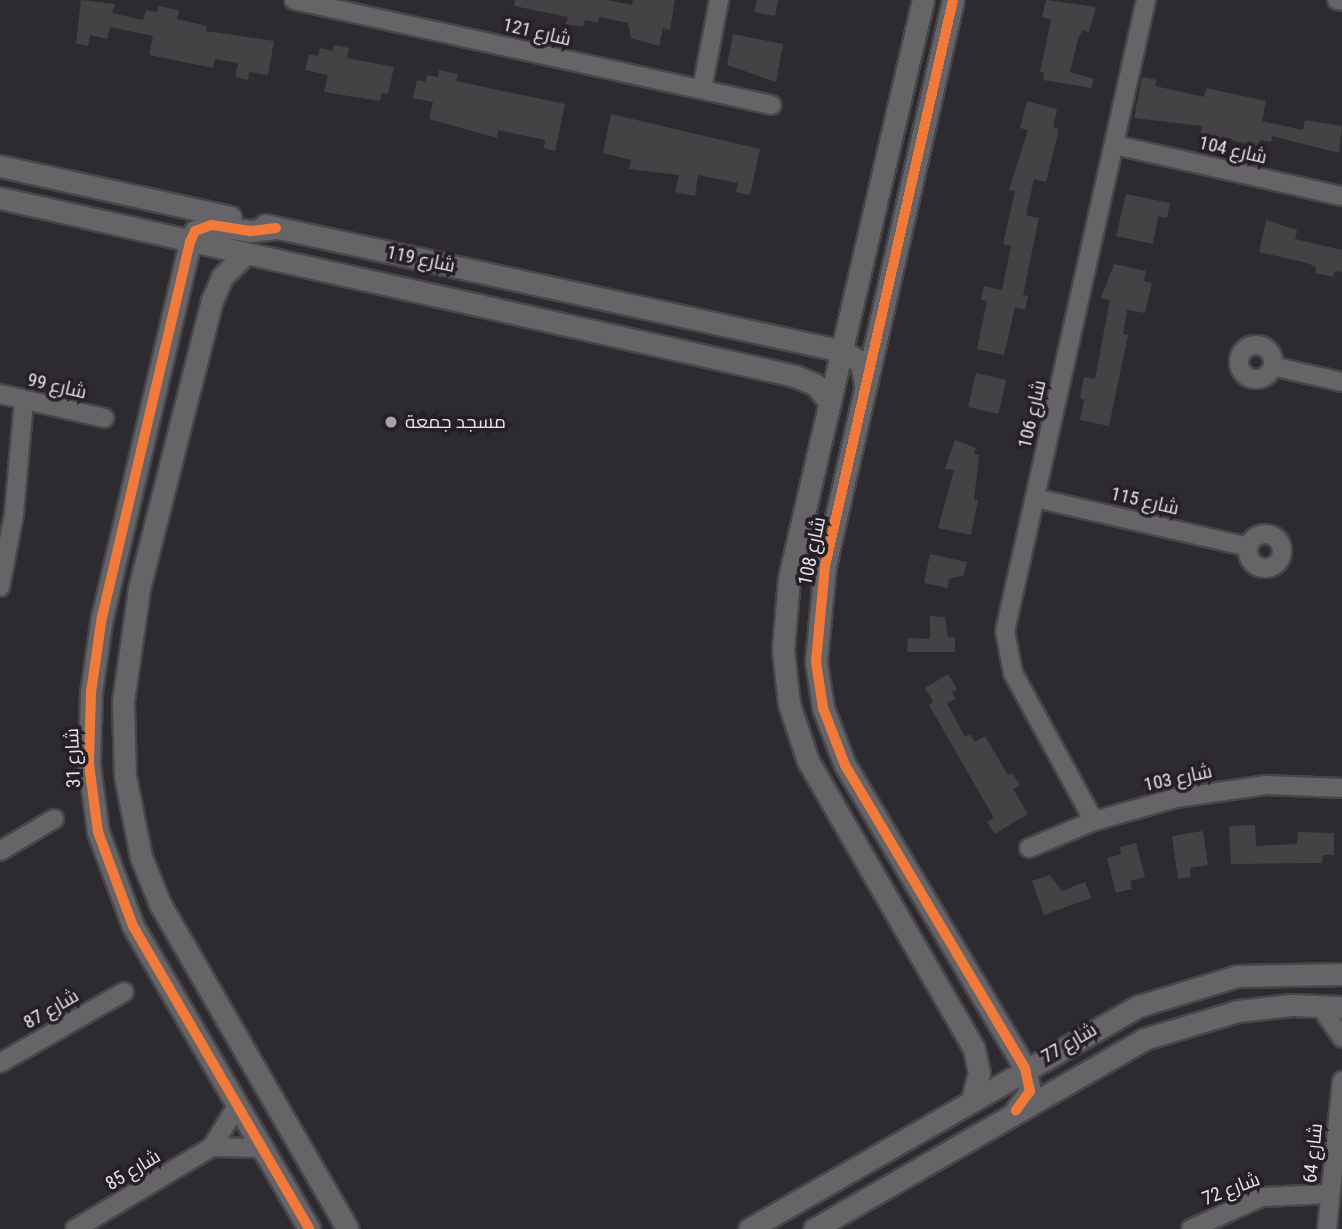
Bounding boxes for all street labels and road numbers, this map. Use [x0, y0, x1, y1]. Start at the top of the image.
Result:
street label: شارع 121 [501, 13, 573, 51]
street label: شارع 104 [1197, 131, 1269, 169]
street label: شارع 119 [385, 241, 457, 277]
street label: شارع 99 [25, 368, 89, 404]
street label: شارع 106 [1013, 378, 1051, 450]
street label: شارع 115 [1109, 482, 1181, 520]
street label: شارع 108 [794, 515, 830, 587]
street label: شارع 31 [61, 728, 85, 788]
street label: شارع 103 [1142, 760, 1214, 796]
street label: شارع 87 [19, 984, 83, 1034]
street label: شارع 77 [1037, 1018, 1101, 1068]
street label: شارع 64 [1299, 1122, 1327, 1184]
street label: شارع 85 [101, 1145, 165, 1195]
street label: شارع 72 [1199, 1168, 1263, 1210]

